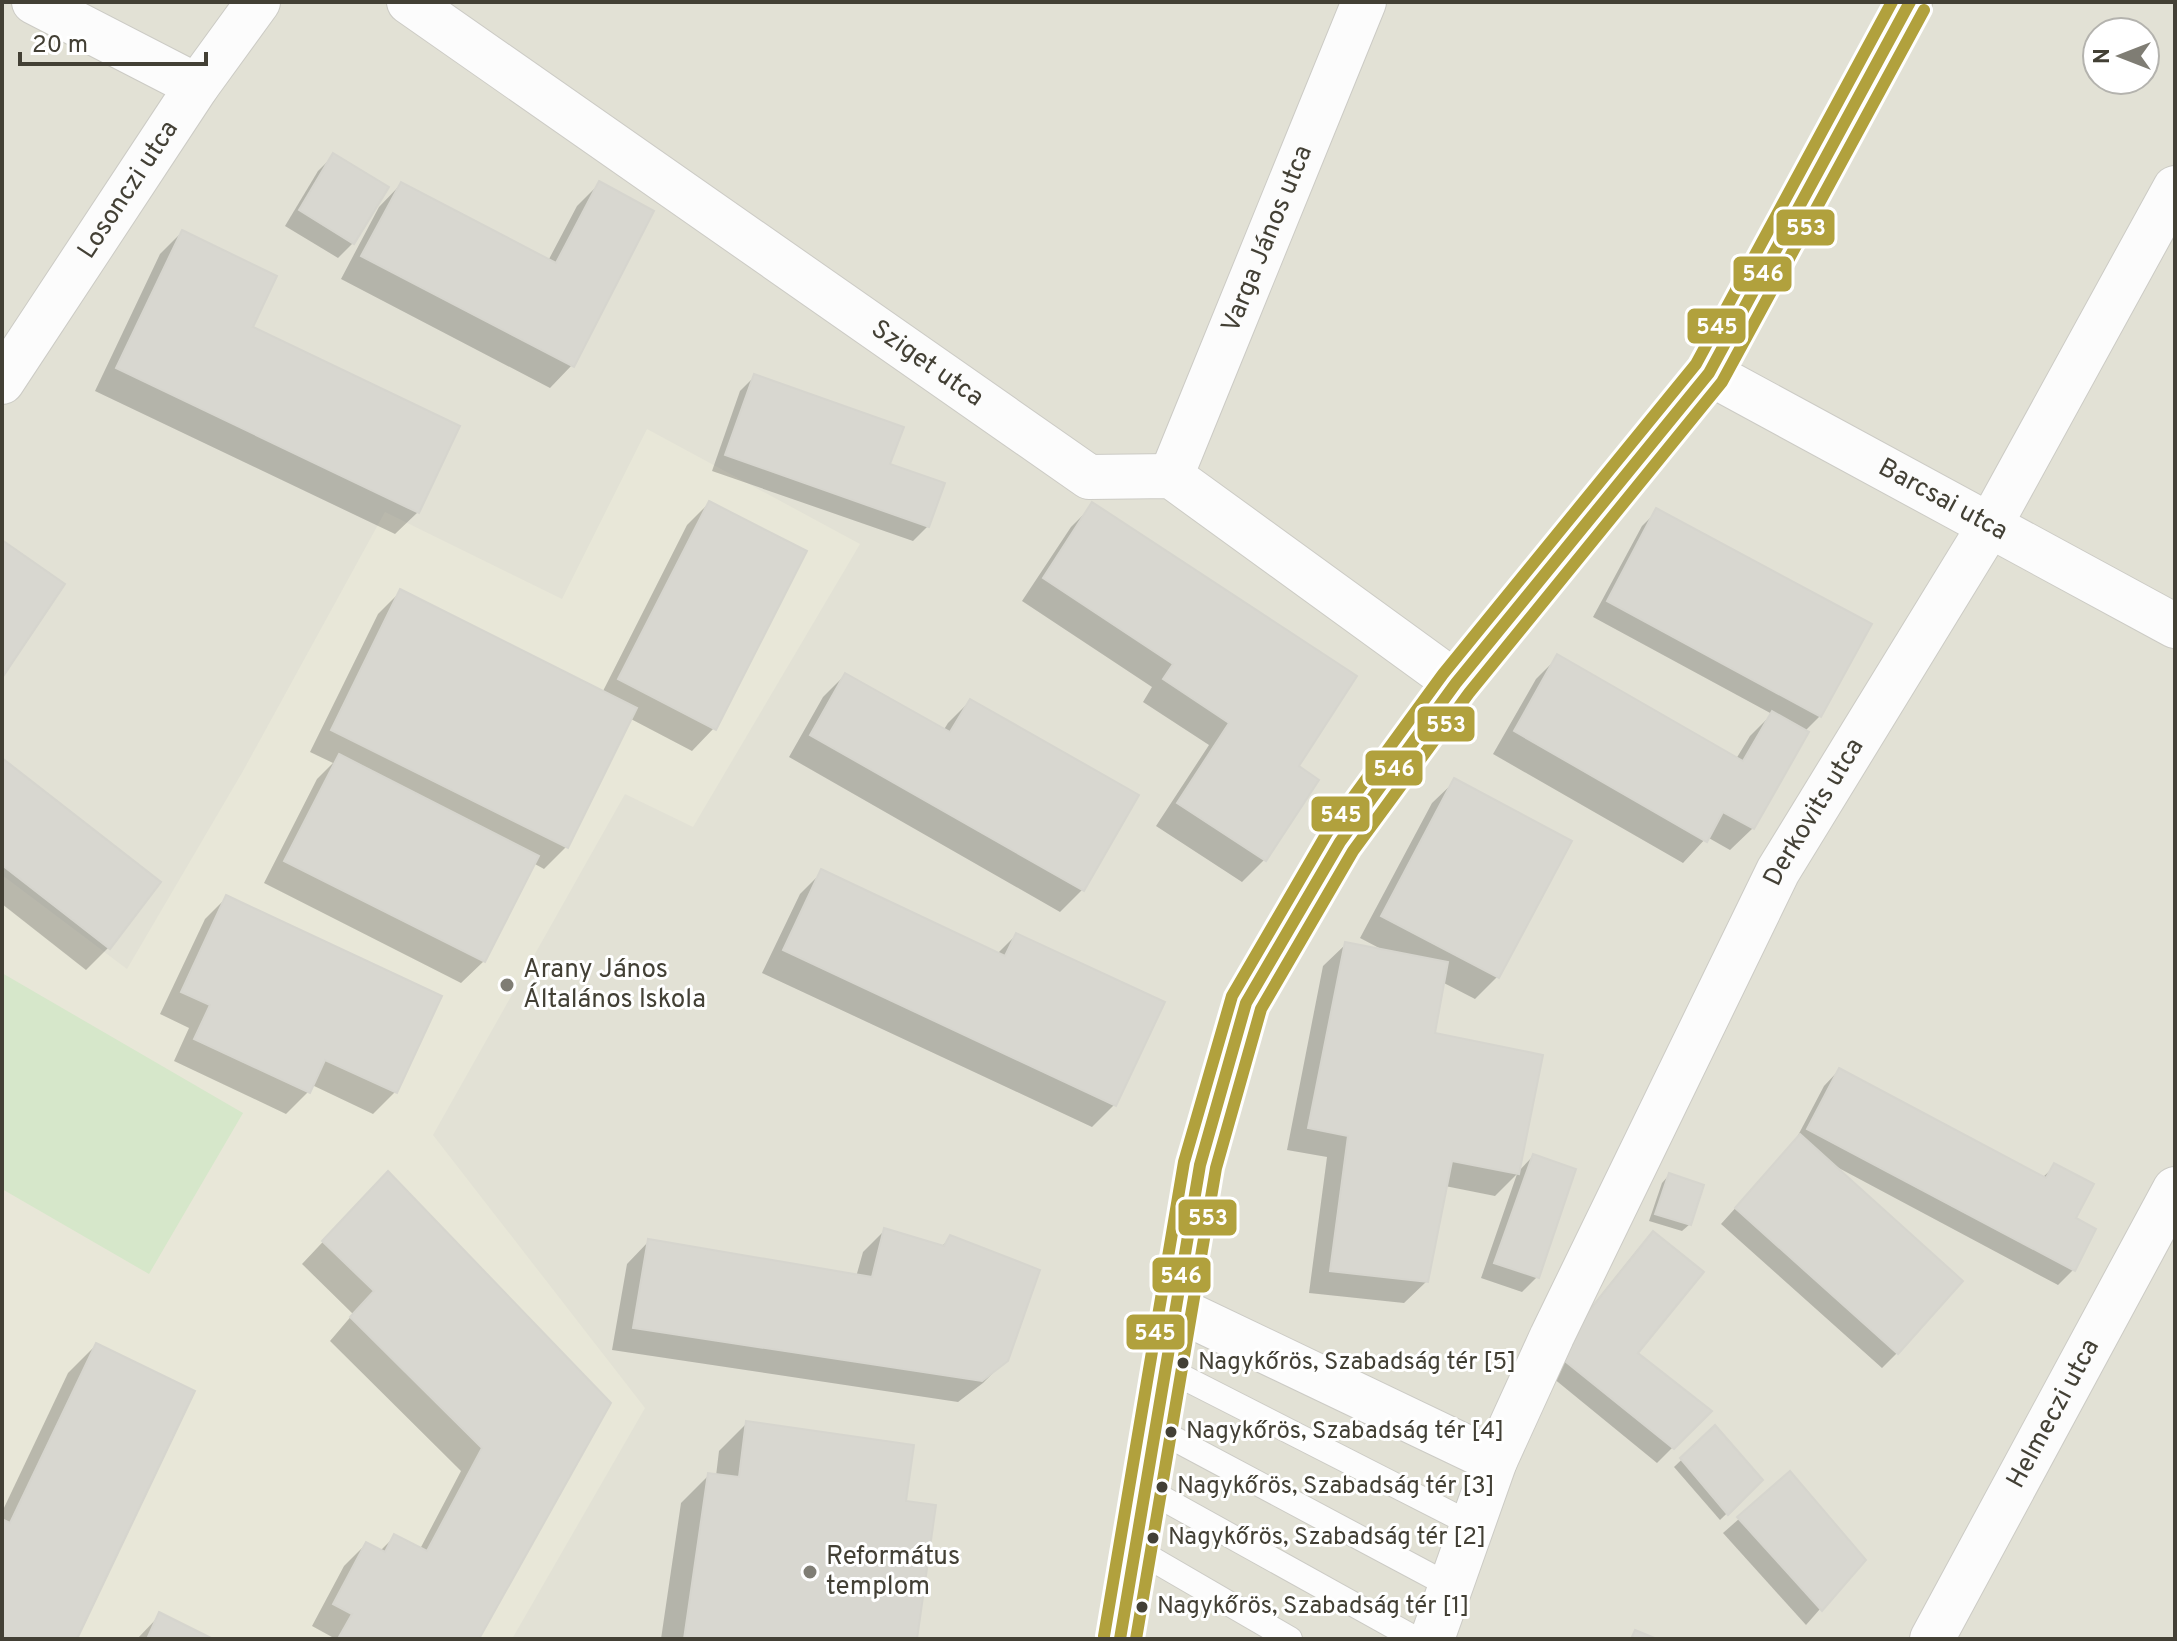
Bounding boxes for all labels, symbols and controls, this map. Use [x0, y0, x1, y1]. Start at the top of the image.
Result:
scale bar [20, 16, 206, 66]
north arrow [2081, 16, 2161, 96]
text: 20 m [32, 31, 88, 61]
text: N [2090, 48, 2117, 64]
street label: Losonczi utca [71, 114, 186, 266]
street label: Varga János utca [1215, 140, 1320, 337]
line badge: 553 [1775, 208, 1836, 247]
text: 553 [1786, 216, 1826, 243]
line badge: 546 [1732, 255, 1793, 293]
text: 546 [1742, 262, 1784, 289]
line badge: 545 [1686, 307, 1747, 345]
street label: Sziget utca [864, 313, 990, 415]
text: 545 [1696, 315, 1738, 342]
street label: Barcsai utca [1872, 451, 2013, 548]
line badge: 553 [1416, 705, 1476, 743]
text: 553 [1426, 713, 1466, 740]
street label: Derkovits utca [1757, 732, 1872, 892]
line badge: 546 [1364, 749, 1424, 787]
text: 546 [1373, 757, 1415, 784]
line badge: 545 [1310, 795, 1371, 833]
text: 545 [1320, 803, 1362, 830]
place label: Arany János Általános Iskola [523, 954, 706, 1017]
marker: Arany János Általános Iskola [498, 976, 516, 994]
line badge: 553 [1177, 1198, 1238, 1237]
text: 553 [1188, 1206, 1228, 1233]
line badge: 546 [1151, 1256, 1212, 1294]
text: 546 [1160, 1264, 1202, 1291]
line badge: 545 [1125, 1313, 1186, 1351]
text: 545 [1134, 1321, 1176, 1348]
street label: Helmeczi utca [2000, 1333, 2107, 1494]
place label: Nagykőrös, Szabadság tér [5] [1198, 1348, 1516, 1378]
marker: Nagykőrös, Szabadság tér [5] [1175, 1355, 1191, 1371]
place label: Nagykőrös, Szabadság tér [4] [1186, 1417, 1504, 1447]
marker: Nagykőrös, Szabadság tér [4] [1163, 1424, 1179, 1440]
place label: Nagykőrös, Szabadság tér [3] [1177, 1472, 1494, 1502]
marker: Nagykőrös, Szabadság tér [3] [1154, 1479, 1170, 1495]
place label: Nagykőrös, Szabadság tér [2] [1168, 1523, 1486, 1553]
marker: Nagykőrös, Szabadság tér [2] [1145, 1530, 1161, 1546]
place label: Református templom [826, 1541, 960, 1604]
marker: Református templom [801, 1563, 819, 1581]
place label: Nagykőrös, Szabadság tér [1] [1157, 1592, 1469, 1622]
marker: Nagykőrös, Szabadság tér [1] [1134, 1599, 1150, 1615]

